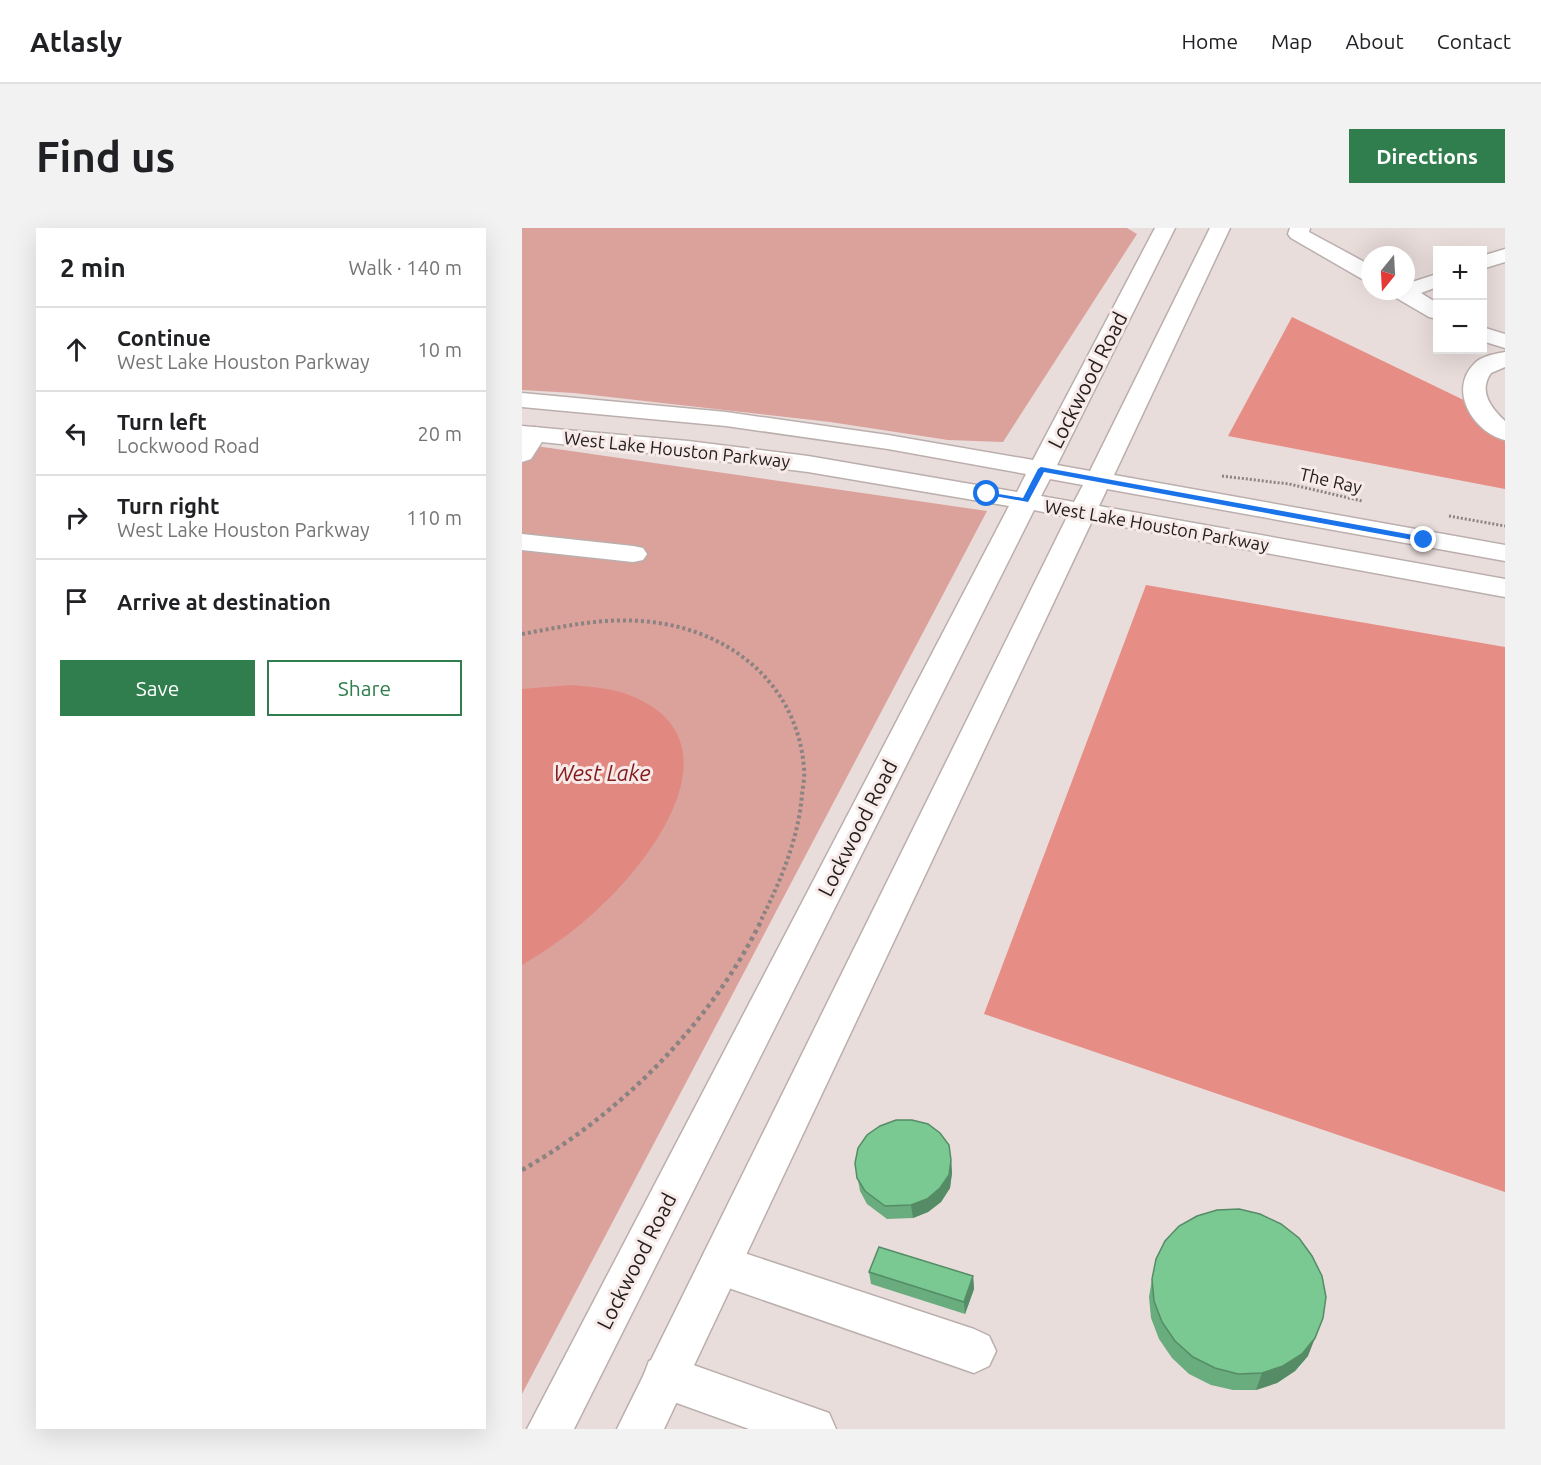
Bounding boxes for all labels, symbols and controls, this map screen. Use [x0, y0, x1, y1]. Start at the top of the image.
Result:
text: Atlasly [30, 26, 122, 57]
text: Home [1181, 29, 1238, 53]
text: Map [1271, 29, 1312, 53]
text: About [1345, 29, 1404, 53]
text: Contact [1437, 29, 1511, 53]
button: Directions [1349, 129, 1505, 183]
text: Find us [36, 133, 175, 180]
north arrow [1361, 246, 1415, 300]
map controls [1433, 246, 1487, 354]
button: + [1433, 246, 1487, 300]
text: 2 min [60, 253, 126, 282]
text: Walk · 140 m [349, 256, 462, 279]
button: − [1433, 300, 1487, 354]
street label: Lockwood Road [1042, 308, 1132, 452]
text: Continue [117, 325, 211, 350]
icon: ahead [60, 333, 93, 366]
text: 10 m [418, 338, 462, 361]
text: West Lake Houston Parkway [117, 350, 370, 373]
text: Turn left [117, 409, 207, 434]
icon: left [60, 417, 93, 450]
text: 20 m [418, 422, 462, 445]
street label: West Lake Houston Parkway [563, 427, 791, 471]
text: Lockwood Road [117, 434, 260, 457]
street label: The Ray [1298, 463, 1364, 497]
route start [973, 480, 999, 506]
text: Turn right [117, 493, 219, 518]
street label: West Lake Houston Parkway [1043, 495, 1271, 555]
icon: right [60, 501, 93, 534]
text: 110 m [406, 506, 462, 529]
text: West Lake Houston Parkway [117, 518, 370, 541]
route end [1410, 526, 1436, 552]
icon: arrive [60, 585, 93, 618]
text: Arrive at destination [117, 589, 331, 614]
button: Save [60, 660, 255, 716]
button: Share [267, 660, 462, 716]
street label: Lockwood Road [812, 756, 902, 900]
water label: West Lake [553, 760, 651, 785]
street label: Lockwood Road [591, 1189, 681, 1333]

